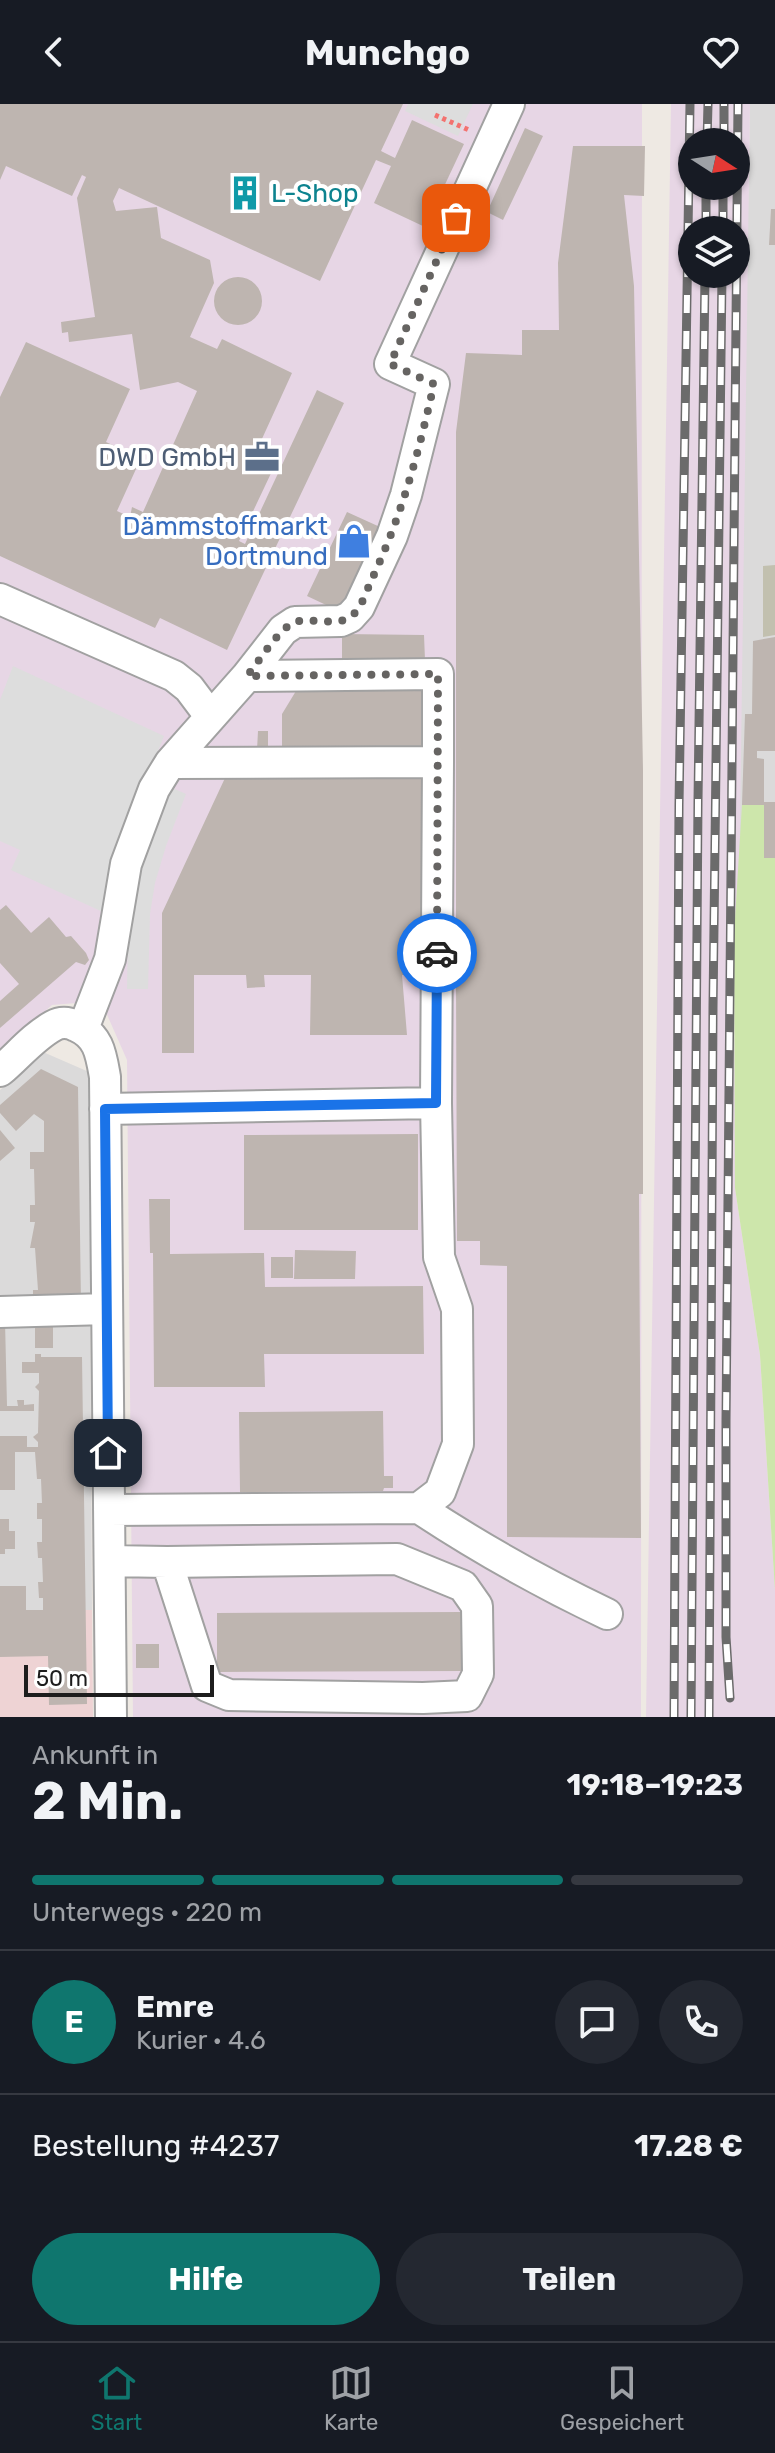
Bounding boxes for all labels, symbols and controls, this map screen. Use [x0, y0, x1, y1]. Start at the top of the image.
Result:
icon: back [32, 30, 76, 74]
icon: heart [699, 30, 743, 74]
text: Munchgo [305, 31, 470, 74]
north arrow [678, 128, 750, 200]
map controls [678, 128, 750, 288]
building icon: L-Shop [226, 174, 264, 212]
place label: L-Shop [271, 178, 359, 209]
pin [422, 184, 490, 252]
icon: bag [434, 196, 478, 240]
button: layers [678, 216, 750, 288]
office icon: DWD GmbH [243, 438, 281, 476]
place label: DWD GmbH [98, 442, 236, 473]
place label: Dämmstoffmarkt Dortmund [122, 511, 328, 572]
shop icon: Dämmstoffmarkt Dortmund [335, 522, 373, 560]
courier [397, 913, 477, 993]
icon: car [415, 931, 459, 975]
pin [74, 1419, 142, 1487]
icon: home [86, 1431, 130, 1475]
scale bar [24, 1661, 214, 1697]
text: 50 m [36, 1665, 88, 1692]
text: Ankunft in [32, 1740, 158, 1771]
text: 19:18–19:23 [566, 1767, 743, 1803]
text: 2 Min. [32, 1770, 183, 1832]
text: Unterwegs · 220 m [32, 1897, 262, 1928]
button: chat [555, 1980, 639, 2064]
button: phone [659, 1980, 743, 2064]
text: Emre [136, 1989, 214, 2025]
text: E [64, 2004, 84, 2040]
text: Kurier · 4.6 [136, 2025, 266, 2056]
text: Bestellung #4237 [32, 2128, 279, 2164]
text: 17.28 € [634, 2128, 743, 2164]
button: Hilfe [32, 2233, 380, 2325]
button: Teilen [396, 2233, 743, 2325]
tab: Start [91, 2361, 142, 2436]
tab: Karte [324, 2361, 378, 2436]
tab: Gespeichert [560, 2361, 684, 2436]

